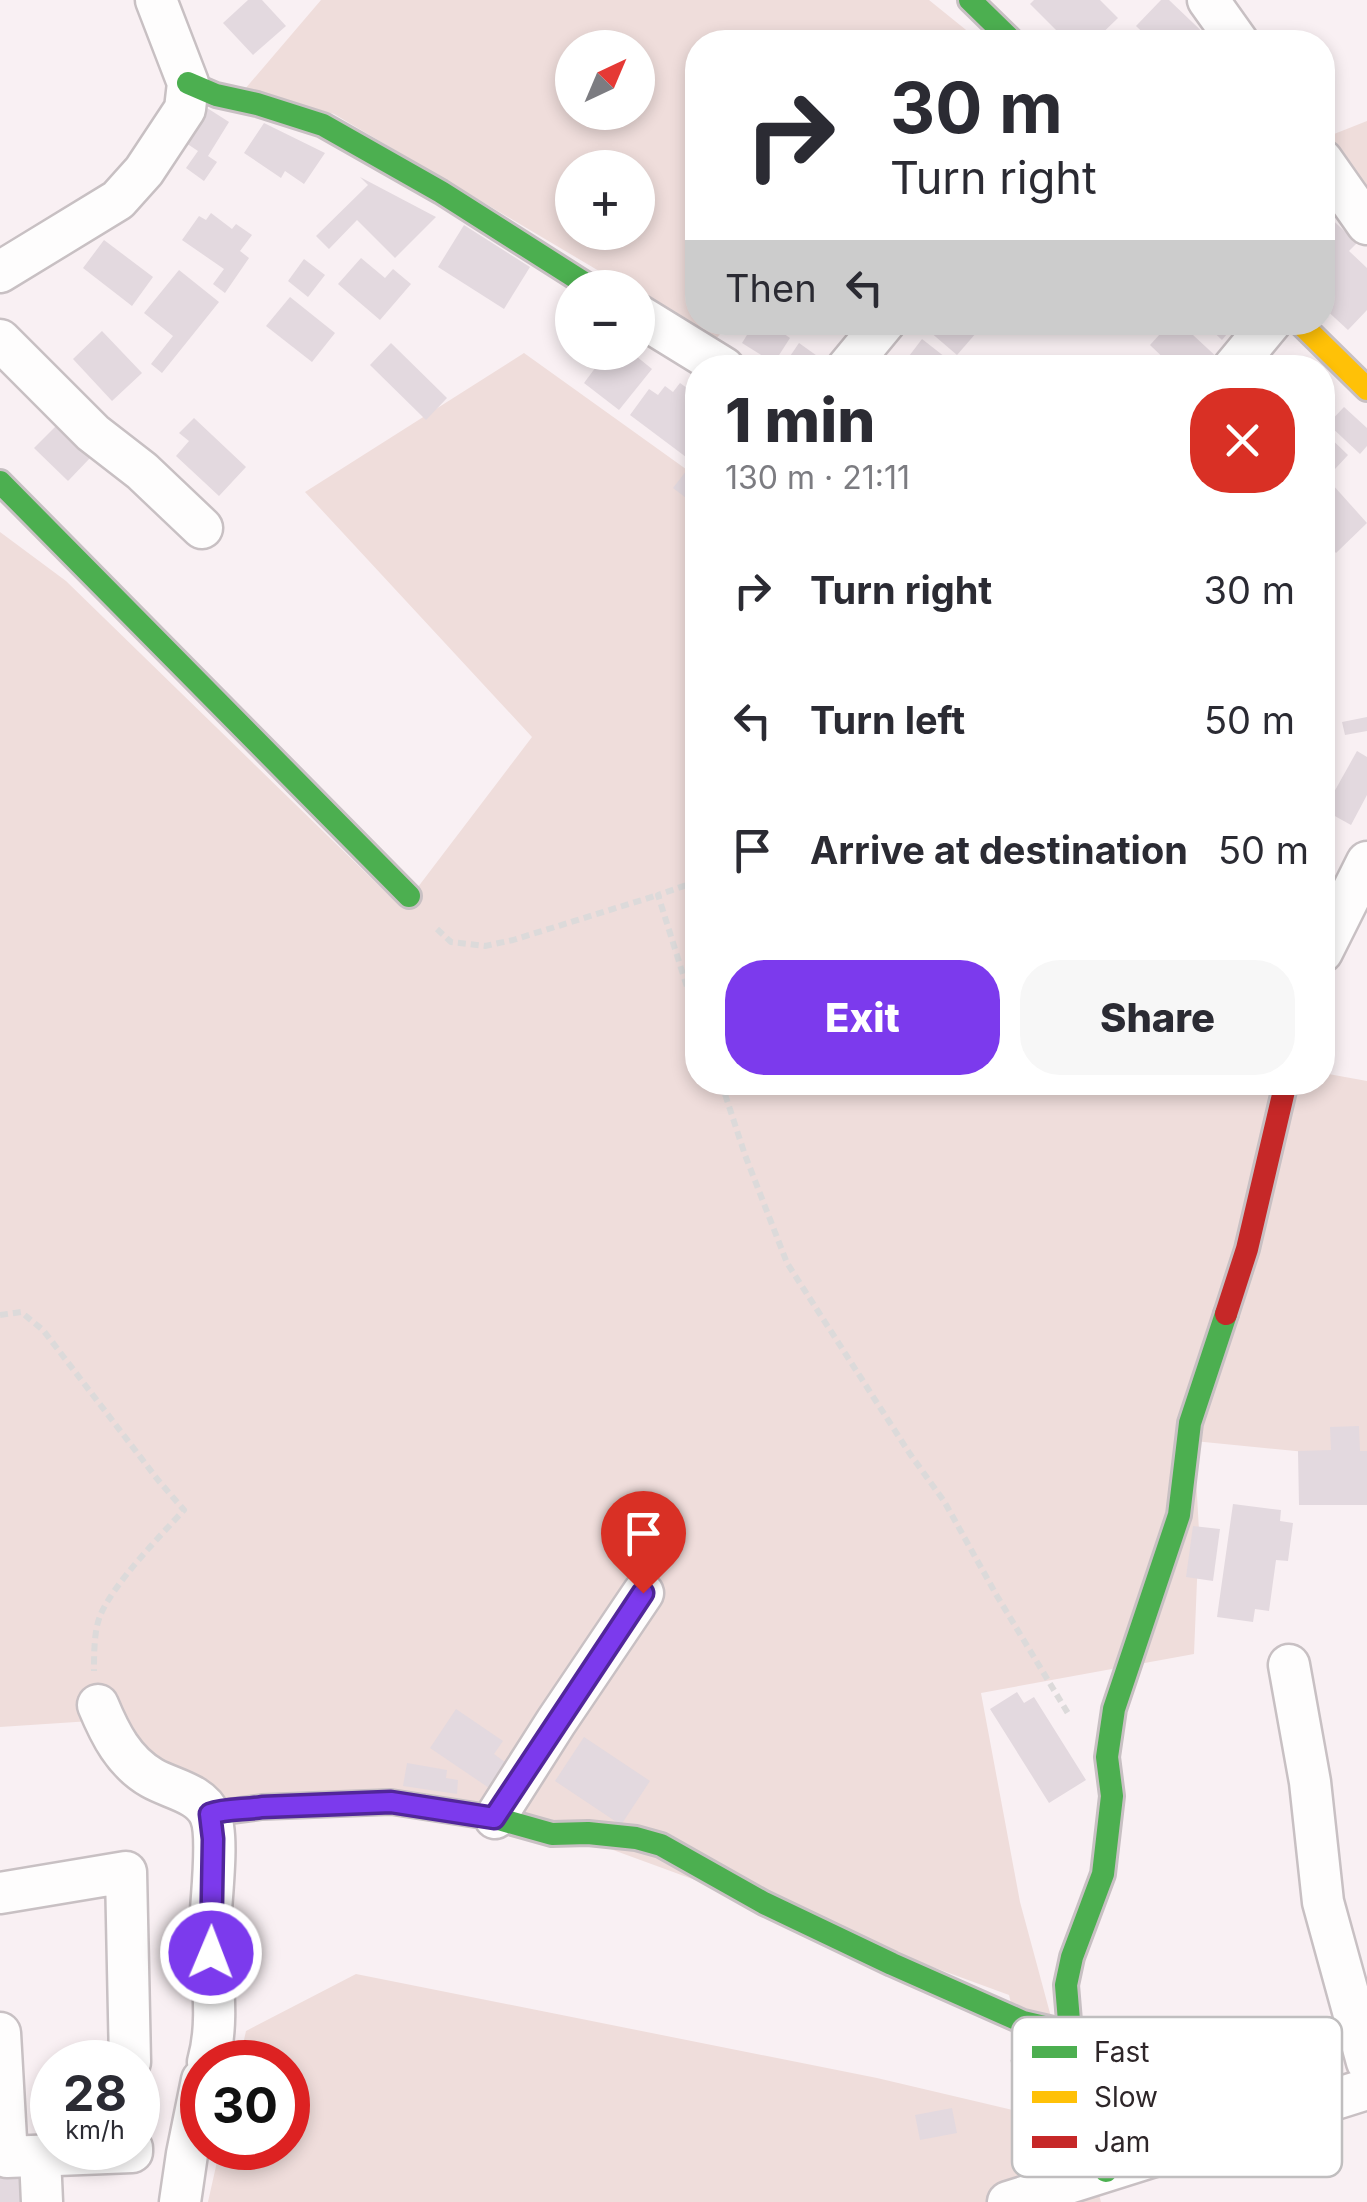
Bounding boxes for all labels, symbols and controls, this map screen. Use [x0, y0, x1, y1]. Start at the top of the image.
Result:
north arrow [555, 30, 655, 130]
map controls [555, 30, 655, 370]
text: 30 m [890, 65, 1063, 150]
icon: right [725, 70, 855, 200]
button: + [555, 150, 655, 250]
text: Turn right [890, 150, 1097, 205]
icon: left [837, 260, 892, 315]
text: Then [725, 265, 817, 311]
button: − [555, 270, 655, 370]
text: 1 min [725, 384, 875, 456]
button: close [1190, 388, 1295, 493]
text: 130 m · 21:11 [725, 458, 910, 497]
icon: right [725, 563, 780, 618]
text: Turn right [810, 567, 992, 613]
text: 30 m [1204, 567, 1295, 613]
icon: left [725, 693, 780, 748]
text: Turn left [810, 697, 965, 743]
text: 50 m [1204, 697, 1295, 743]
icon: arrive [725, 823, 780, 878]
text: Arrive at destination [810, 827, 1188, 873]
text: 50 m [1218, 827, 1309, 873]
button: Exit [725, 960, 1000, 1075]
button: Share [1020, 960, 1295, 1075]
pin [601, 1491, 686, 1594]
icon: arrive [616, 1506, 671, 1561]
position arrow [159, 1901, 263, 2005]
legend [1012, 2017, 1342, 2177]
text: Fast [1094, 2035, 1150, 2069]
speed limit sign: 30 [180, 2040, 310, 2170]
text: 28 [63, 2063, 127, 2123]
text: Slow [1094, 2080, 1158, 2114]
text: km/h [65, 2115, 125, 2145]
text: Jam [1094, 2125, 1150, 2159]

